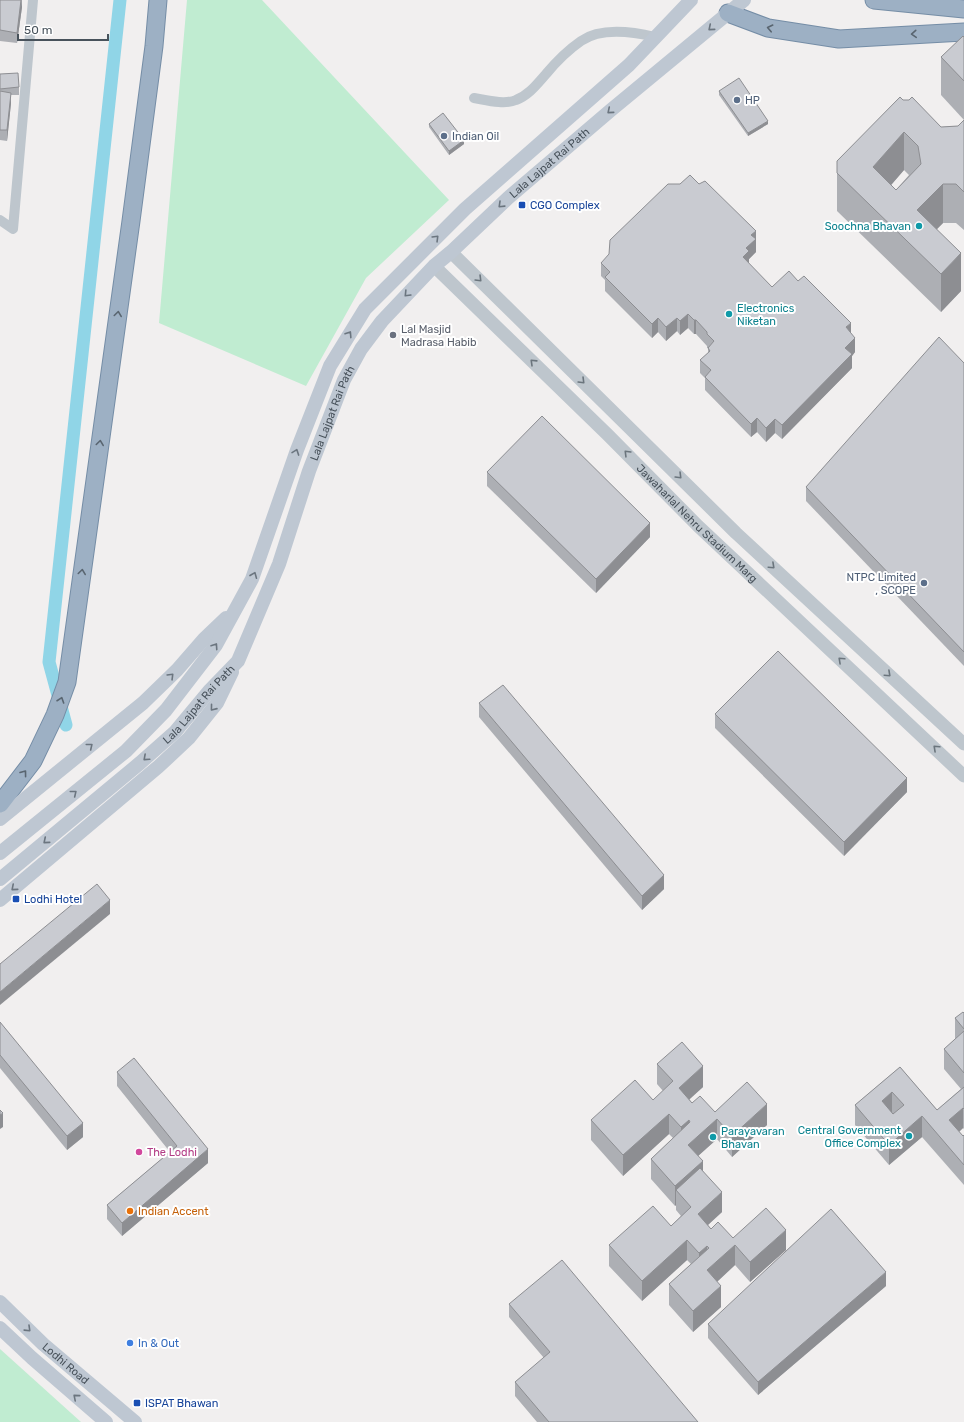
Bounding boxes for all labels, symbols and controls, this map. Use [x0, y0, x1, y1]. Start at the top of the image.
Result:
scale bar [18, 16, 108, 42]
text: 50 m [24, 23, 52, 37]
one-way arrow [708, 24, 715, 31]
one-way arrow [767, 25, 773, 33]
one-way arrow [911, 30, 917, 39]
place label: HP [745, 94, 760, 107]
marker: HP [732, 95, 742, 105]
one-way arrow [607, 106, 615, 113]
street label: Lala Lajpat Rai Path [507, 125, 592, 201]
place label: Indian Oil [452, 130, 499, 143]
marker: Indian Oil [439, 131, 449, 141]
place label: CGO Complex [530, 199, 600, 212]
one-way arrow [498, 200, 506, 207]
marker: CGO Complex [517, 200, 527, 210]
place label: Soochna Bhavan [825, 220, 911, 233]
marker: Soochna Bhavan [914, 221, 924, 231]
one-way arrow [431, 235, 439, 243]
one-way arrow [474, 274, 482, 282]
one-way arrow [404, 289, 412, 297]
place label: Electronics Niketan [737, 302, 795, 328]
marker: Electronics Niketan [724, 309, 734, 319]
one-way arrow [113, 311, 122, 317]
place label: Lal Masjid Madrasa Habib [401, 323, 477, 349]
marker: Lal Masjid Madrasa Habib [388, 330, 398, 340]
one-way arrow [344, 331, 352, 338]
one-way arrow [530, 360, 538, 367]
street label: Lala Lajpat Rai Path [307, 363, 357, 462]
one-way arrow [577, 376, 585, 384]
one-way arrow [95, 440, 104, 446]
one-way arrow [292, 449, 300, 456]
one-way arrow [624, 450, 632, 458]
street label: Jawaharlal Nehru Stadium Marg [634, 461, 760, 585]
one-way arrow [674, 471, 682, 479]
one-way arrow [767, 562, 775, 569]
one-way arrow [77, 569, 86, 575]
place label: NTPC Limited , SCOPE [847, 571, 916, 597]
one-way arrow [249, 572, 257, 579]
marker: NTPC Limited , SCOPE [919, 578, 929, 588]
one-way arrow [210, 643, 218, 650]
one-way arrow [838, 657, 846, 664]
street label: Lala Lajpat Rai Path [160, 662, 237, 746]
one-way arrow [883, 669, 891, 677]
one-way arrow [166, 673, 174, 681]
one-way arrow [56, 696, 64, 703]
one-way arrow [211, 703, 218, 710]
one-way arrow [86, 743, 93, 750]
one-way arrow [933, 746, 941, 753]
one-way arrow [143, 753, 151, 761]
one-way arrow [19, 771, 26, 778]
one-way arrow [69, 791, 76, 798]
one-way arrow [44, 837, 51, 844]
one-way arrow [11, 884, 18, 891]
place label: Lodhi Hotel [24, 893, 82, 906]
marker: Lodhi Hotel [11, 894, 21, 904]
place label: Central Government Office Complex [798, 1124, 902, 1150]
place label: Parayavaran Bhavan [721, 1125, 785, 1151]
marker: Central Government Office Complex [904, 1131, 914, 1141]
marker: Parayavaran Bhavan [708, 1132, 718, 1142]
place label: The Lodhi [147, 1146, 197, 1159]
marker: The Lodhi [134, 1147, 144, 1157]
place label: Indian Accent [138, 1205, 209, 1218]
marker: Indian Accent [125, 1206, 135, 1216]
one-way arrow [23, 1325, 31, 1332]
place label: In & Out [138, 1337, 180, 1350]
marker: In & Out [125, 1338, 135, 1348]
street label: Lodhi Road [40, 1340, 92, 1387]
one-way arrow [74, 1394, 81, 1401]
place label: ISPAT Bhawan [145, 1397, 218, 1410]
marker: ISPAT Bhawan [132, 1398, 142, 1408]

